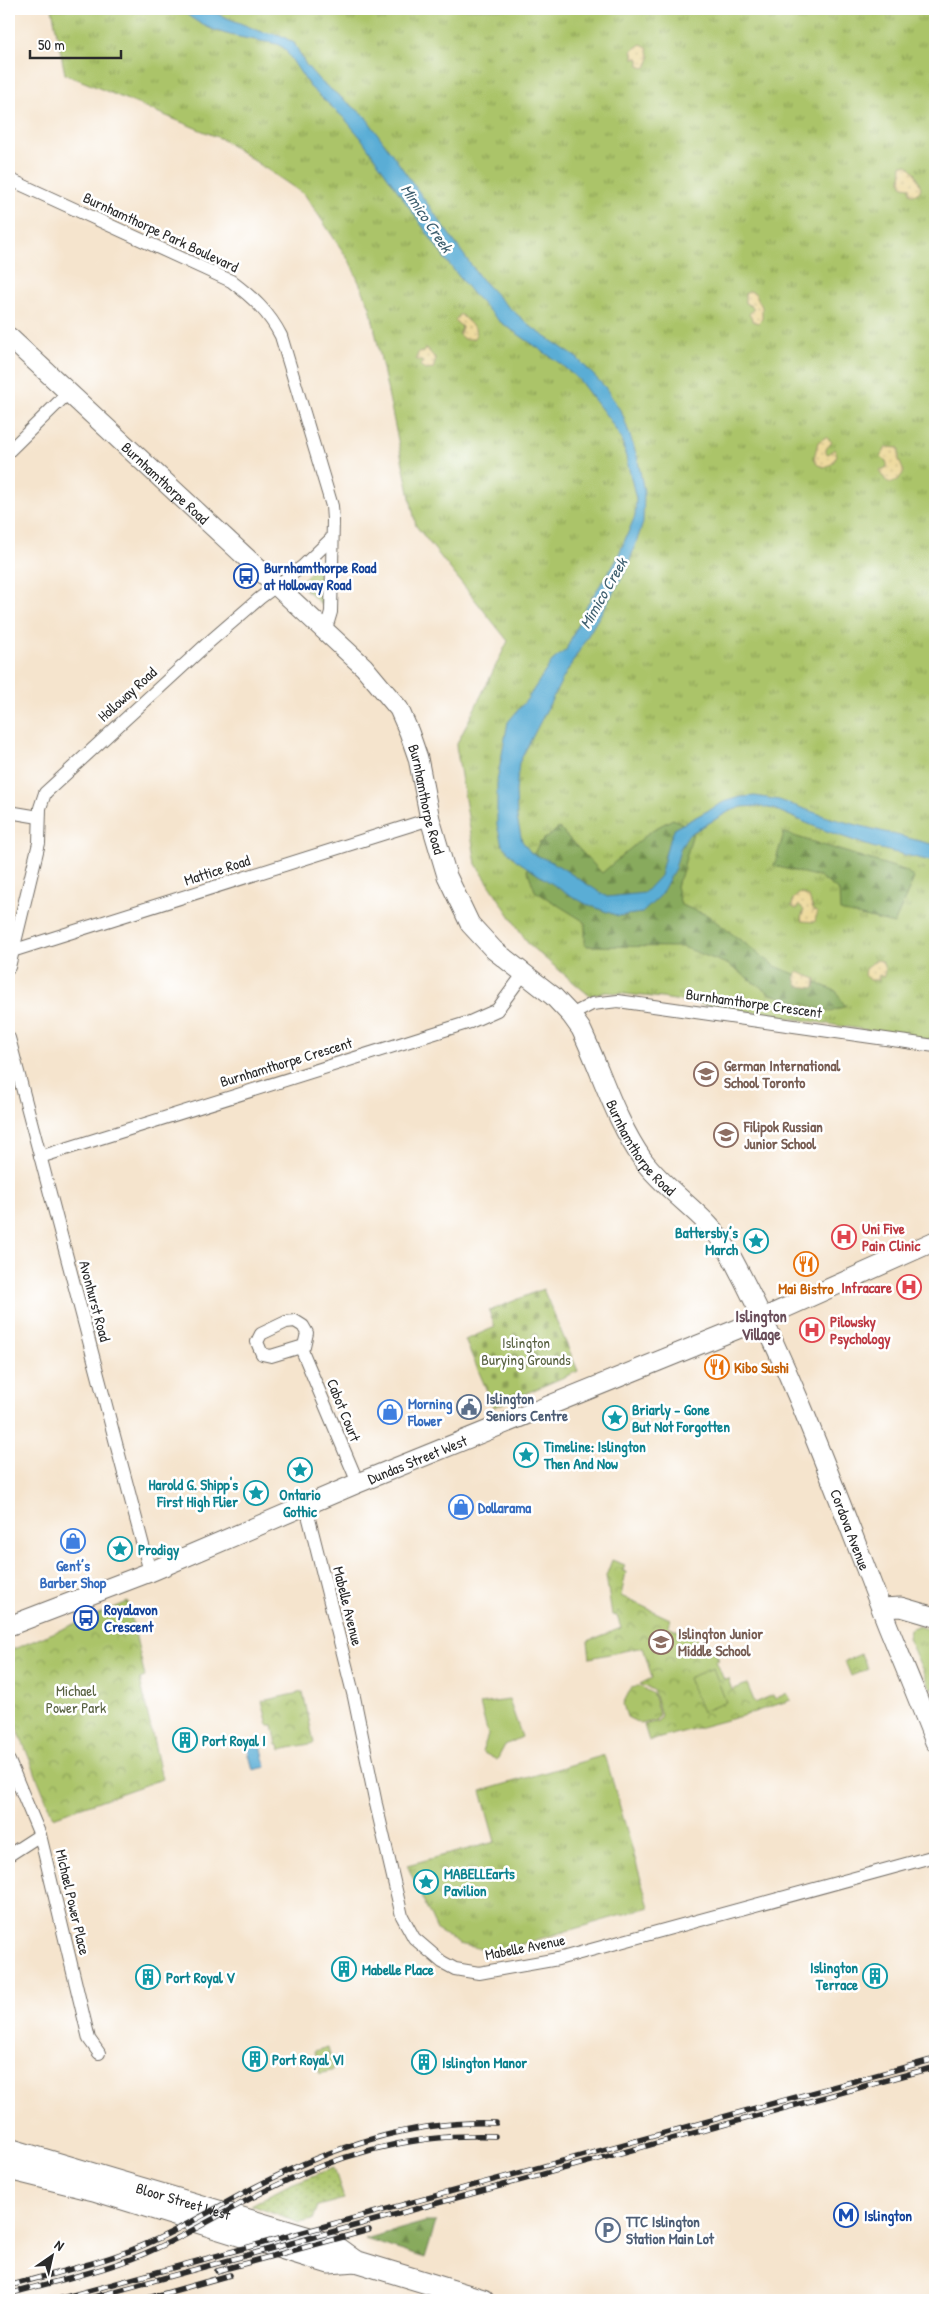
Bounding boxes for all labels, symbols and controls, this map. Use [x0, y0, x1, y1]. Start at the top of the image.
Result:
scale bar [30, 28, 121, 60]
text: 50 m [38, 34, 65, 55]
water label: Mimico Creek [396, 179, 459, 258]
street label: Burnhamthorpe Park Boulevard [80, 187, 242, 277]
street label: Burnhamthorpe Road [117, 437, 214, 529]
water label: Mimico Creek [574, 552, 633, 632]
place label: Burnhamthorpe Road at Holloway Road [264, 557, 376, 596]
bus stop icon: Burnhamthorpe Road at Holloway Road [233, 563, 259, 589]
street label: Holloway Road [93, 662, 161, 726]
street label: Burnhamthorpe Road [403, 741, 450, 857]
street label: Mattice Road [181, 849, 253, 891]
street label: Burnhamthorpe Crescent [685, 983, 824, 1023]
street label: Burnhamthorpe Crescent [217, 1032, 355, 1092]
place label: German International School Toronto [724, 1055, 841, 1093]
school or university icon: German International School Toronto [693, 1061, 719, 1087]
street label: Burnhamthorpe Road [602, 1096, 681, 1200]
place label: Filipok Russian Junior School [743, 1116, 823, 1154]
school or university icon: Filipok Russian Junior School [713, 1122, 739, 1148]
place label: Uni Five Pain Clinic [862, 1218, 921, 1256]
place label: Battersby’s March [675, 1222, 739, 1260]
hospital icon: Uni Five Pain Clinic [831, 1224, 857, 1250]
place icon: Battersby’s March [743, 1228, 769, 1254]
restaurant icon: Mai Bistro [793, 1251, 819, 1277]
street label: Avonhurst Road [74, 1258, 116, 1344]
hospital icon: Infracare [896, 1274, 922, 1300]
place label: Infracare [841, 1277, 892, 1298]
place label: Mai Bistro [778, 1278, 834, 1299]
district label: Islington Village [735, 1305, 787, 1346]
place label: Pilowsky Psychology [830, 1311, 891, 1350]
hospital icon: Pilowsky Psychology [799, 1317, 825, 1343]
park label: Islington Burying Grounds [481, 1332, 571, 1370]
restaurant icon: Kibo Sushi [704, 1354, 730, 1380]
place label: Kibo Sushi [734, 1357, 789, 1378]
street label: Cabot Court [322, 1375, 366, 1445]
place label: Islington Seniors Centre [486, 1388, 568, 1426]
place label: Morning Flower [407, 1393, 453, 1431]
public building icon: Islington Seniors Centre [456, 1394, 482, 1420]
shop icon: Morning Flower [377, 1399, 403, 1425]
place label: Briarly - Gone But Not Forgotten [632, 1399, 730, 1438]
place icon: Briarly - Gone But Not Forgotten [602, 1405, 628, 1431]
street label: Dundas Street West [364, 1429, 471, 1489]
place label: Timeline: Islington Then And Now [543, 1436, 646, 1474]
place icon: Timeline: Islington Then And Now [513, 1442, 539, 1468]
place icon: Ontario Gothic [287, 1457, 313, 1483]
place label: Harold G. Shipp's First High Flier [149, 1474, 238, 1513]
place icon: Harold G. Shipp's First High Flier [243, 1480, 269, 1506]
place label: Ontario Gothic [279, 1484, 321, 1522]
street label: Cordova Avenue [825, 1486, 876, 1573]
shop icon: Dollarama [448, 1494, 474, 1520]
place label: Dollarama [478, 1497, 531, 1518]
shop icon: Gent’s Barber Shop [60, 1528, 86, 1554]
place icon: Prodigy [107, 1536, 133, 1562]
place label: Prodigy [138, 1539, 180, 1561]
place label: Gent’s Barber Shop [40, 1555, 107, 1594]
street label: Mabelle Avenue [328, 1564, 368, 1648]
place label: Royalavon Crescent [104, 1599, 158, 1637]
bus stop icon: Royalavon Crescent [73, 1605, 99, 1631]
place label: Islington Junior Middle School [678, 1623, 763, 1661]
school or university icon: Islington Junior Middle School [648, 1629, 674, 1655]
park label: Michael Power Park [46, 1680, 106, 1718]
building icon: Port Royal I [172, 1727, 198, 1753]
place label: Port Royal I [202, 1730, 266, 1752]
street label: Michael Power Place [51, 1847, 95, 1957]
place label: MABELLEarts Pavilion [444, 1863, 515, 1901]
place icon: MABELLEarts Pavilion [413, 1869, 439, 1895]
street label: Mabelle Avenue [483, 1929, 567, 1965]
building icon: Mabelle Place [331, 1956, 357, 1982]
place label: Islington Terrace [810, 1957, 858, 1995]
place label: Mabelle Place [362, 1959, 434, 1980]
building icon: Islington Terrace [862, 1963, 888, 1989]
building icon: Port Royal V [135, 1964, 161, 1990]
place label: Port Royal V [166, 1967, 235, 1989]
building icon: Port Royal VI [242, 2046, 268, 2072]
place label: Port Royal VI [272, 2049, 344, 2071]
building icon: Islington Manor [411, 2049, 437, 2075]
place label: Islington Manor [442, 2052, 527, 2074]
street label: Bloor Street West [134, 2177, 234, 2225]
metro station icon: Islington [833, 2202, 859, 2228]
place label: Islington [864, 2205, 912, 2227]
place label: TTC Islington Station Main Lot [625, 2211, 715, 2249]
parking icon: TTC Islington Station Main Lot [595, 2217, 621, 2243]
north arrow [28, 2232, 78, 2282]
text: N [51, 2235, 68, 2255]

